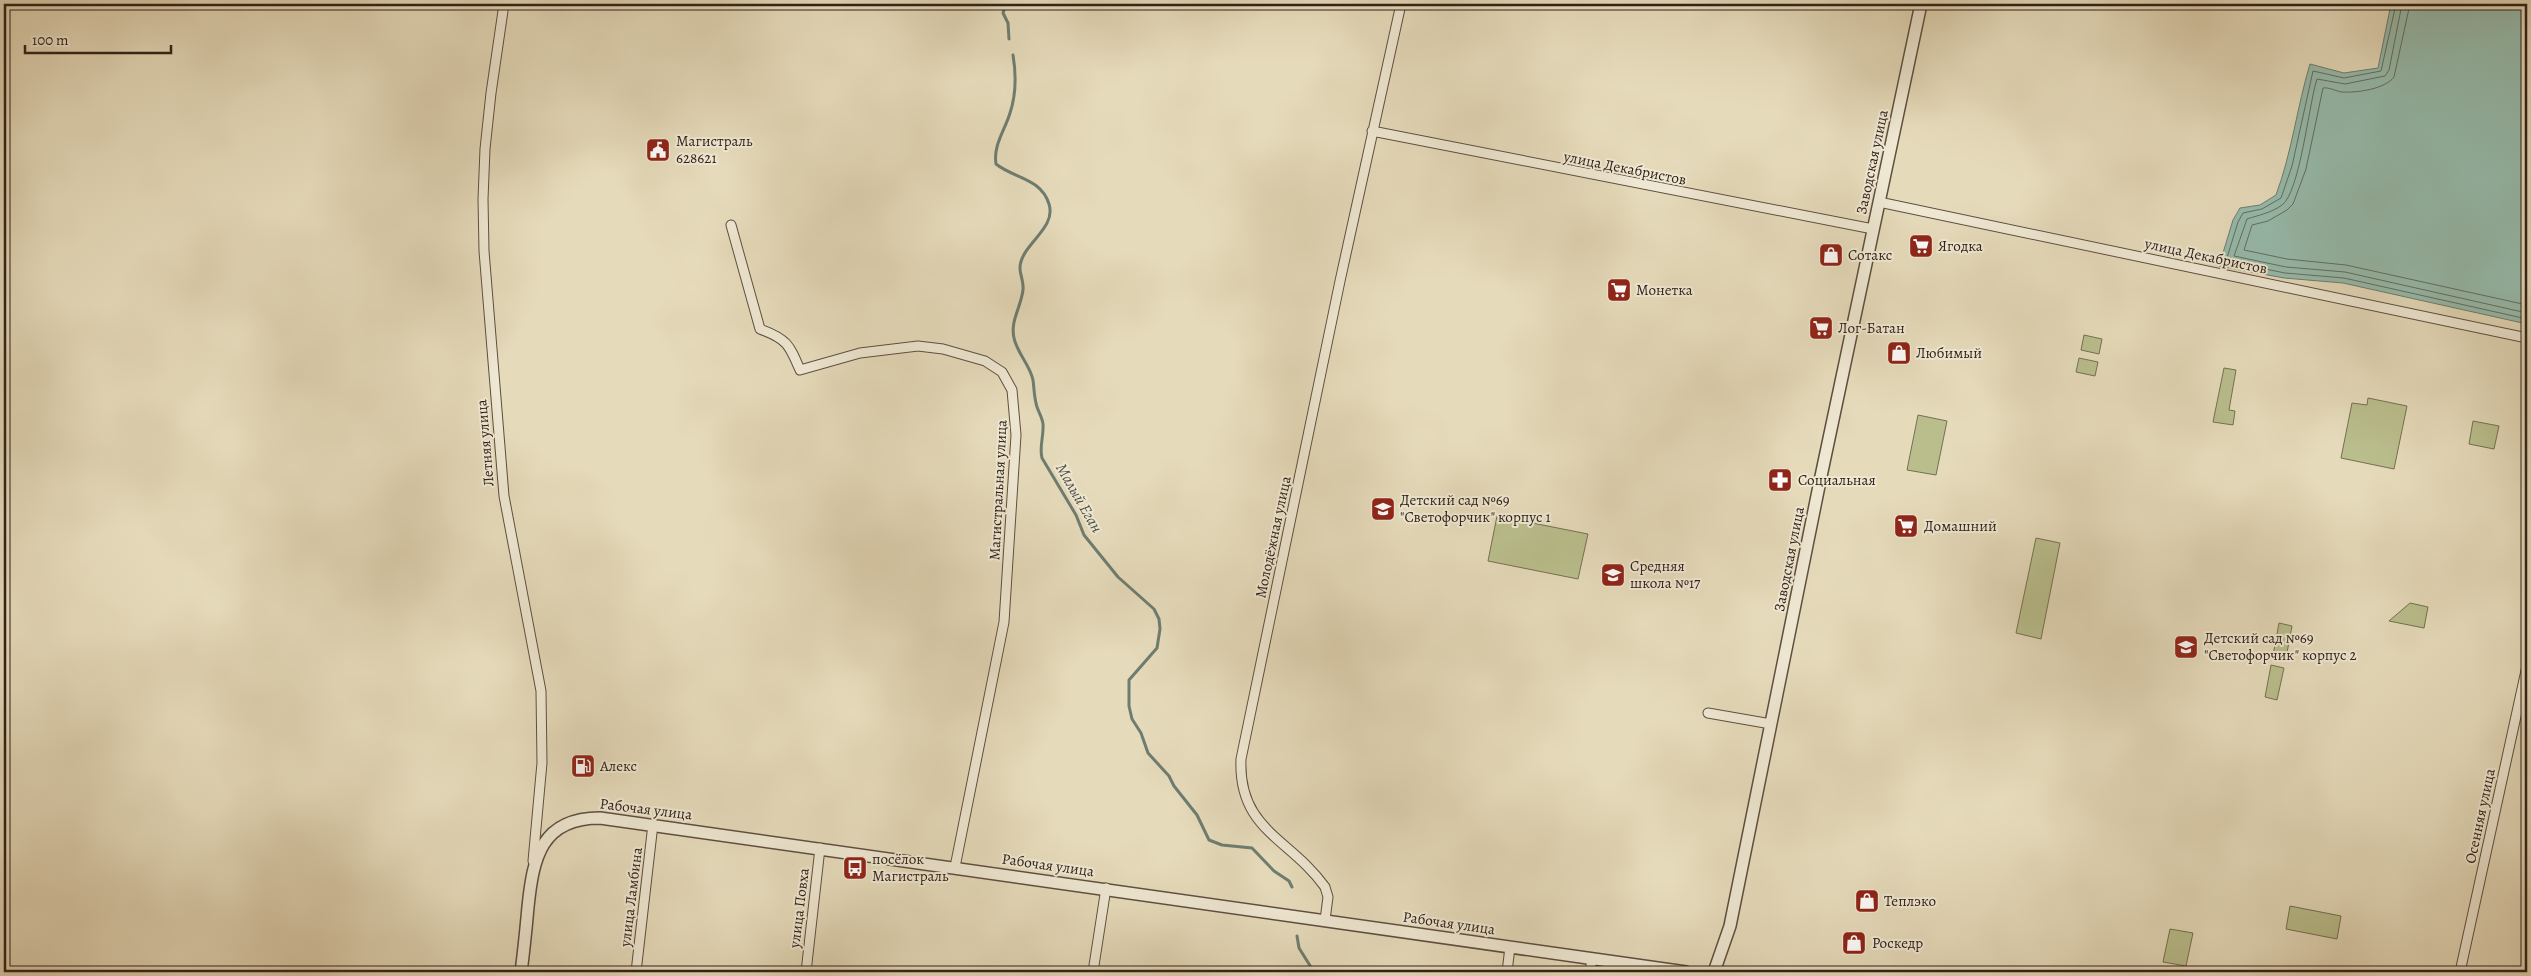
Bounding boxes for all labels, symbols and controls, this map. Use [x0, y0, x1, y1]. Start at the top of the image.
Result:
scale bar [25, 22, 171, 54]
text: 100 m [32, 30, 69, 50]
street label: Заводская улица [1851, 108, 1893, 216]
place label: Магистраль 628621 [676, 131, 753, 168]
public building icon: Магистраль 628621 [645, 137, 671, 163]
street label: улица Декабристов [1561, 146, 1688, 190]
supermarket icon: Ягодка [1908, 233, 1934, 259]
street label: улица Декабристов [2142, 233, 2269, 279]
place label: Ягодка [1938, 236, 1983, 256]
shop icon: Сотакс [1818, 242, 1844, 268]
place label: Сотакс [1848, 245, 1892, 265]
supermarket icon: Монетка [1606, 277, 1632, 303]
place label: Монетка [1636, 280, 1693, 300]
supermarket icon: Лог-Батан [1808, 315, 1834, 341]
place label: Лог-Батан [1838, 318, 1905, 338]
shop icon: Любимый [1886, 340, 1912, 366]
place label: Любимый [1916, 343, 1982, 363]
street label: Летняя улица [471, 398, 499, 487]
street label: Магистральная улица [984, 419, 1012, 561]
water label: Малый Еган [1050, 459, 1108, 537]
pharmacy icon: Социальная [1767, 467, 1793, 493]
place label: Социальная [1798, 470, 1876, 490]
street label: Молодёжная улица [1250, 474, 1296, 600]
place label: Детский сад №69 "Светофорчик" корпус 1 [1400, 490, 1551, 527]
school or university icon: Детский сад №69 "Светофорчик" корпус 1 [1370, 496, 1396, 522]
street label: Заводская улица [1769, 505, 1809, 613]
supermarket icon: Домашний [1893, 513, 1919, 539]
place label: Домашний [1924, 516, 1997, 536]
place label: Средняя школа №17 [1630, 556, 1701, 593]
school or university icon: Средняя школа №17 [1600, 562, 1626, 588]
place label: Детский сад №69 "Светофорчик" корпус 2 [2204, 628, 2357, 665]
school or university icon: Детский сад №69 "Светофорчик" корпус 2 [2173, 634, 2199, 660]
fuel station icon: Алекс [570, 753, 596, 779]
place label: Алекс [599, 756, 637, 776]
street label: Осенняя улица [2460, 767, 2500, 865]
street label: Рабочая улица [599, 793, 693, 825]
street label: улица Ламбина [615, 846, 647, 949]
place label: посёлок Магистраль [872, 849, 949, 886]
street label: Рабочая улица [1001, 849, 1095, 881]
bus stop icon: посёлок Магистраль [842, 855, 868, 881]
street label: улица Повха [784, 867, 814, 950]
shop icon: Теплэко [1854, 888, 1880, 914]
place label: Теплэко [1884, 891, 1936, 911]
street label: Рабочая улица [1402, 907, 1496, 939]
shop icon: Роскедр [1841, 930, 1867, 956]
place label: Роскедр [1872, 933, 1923, 953]

